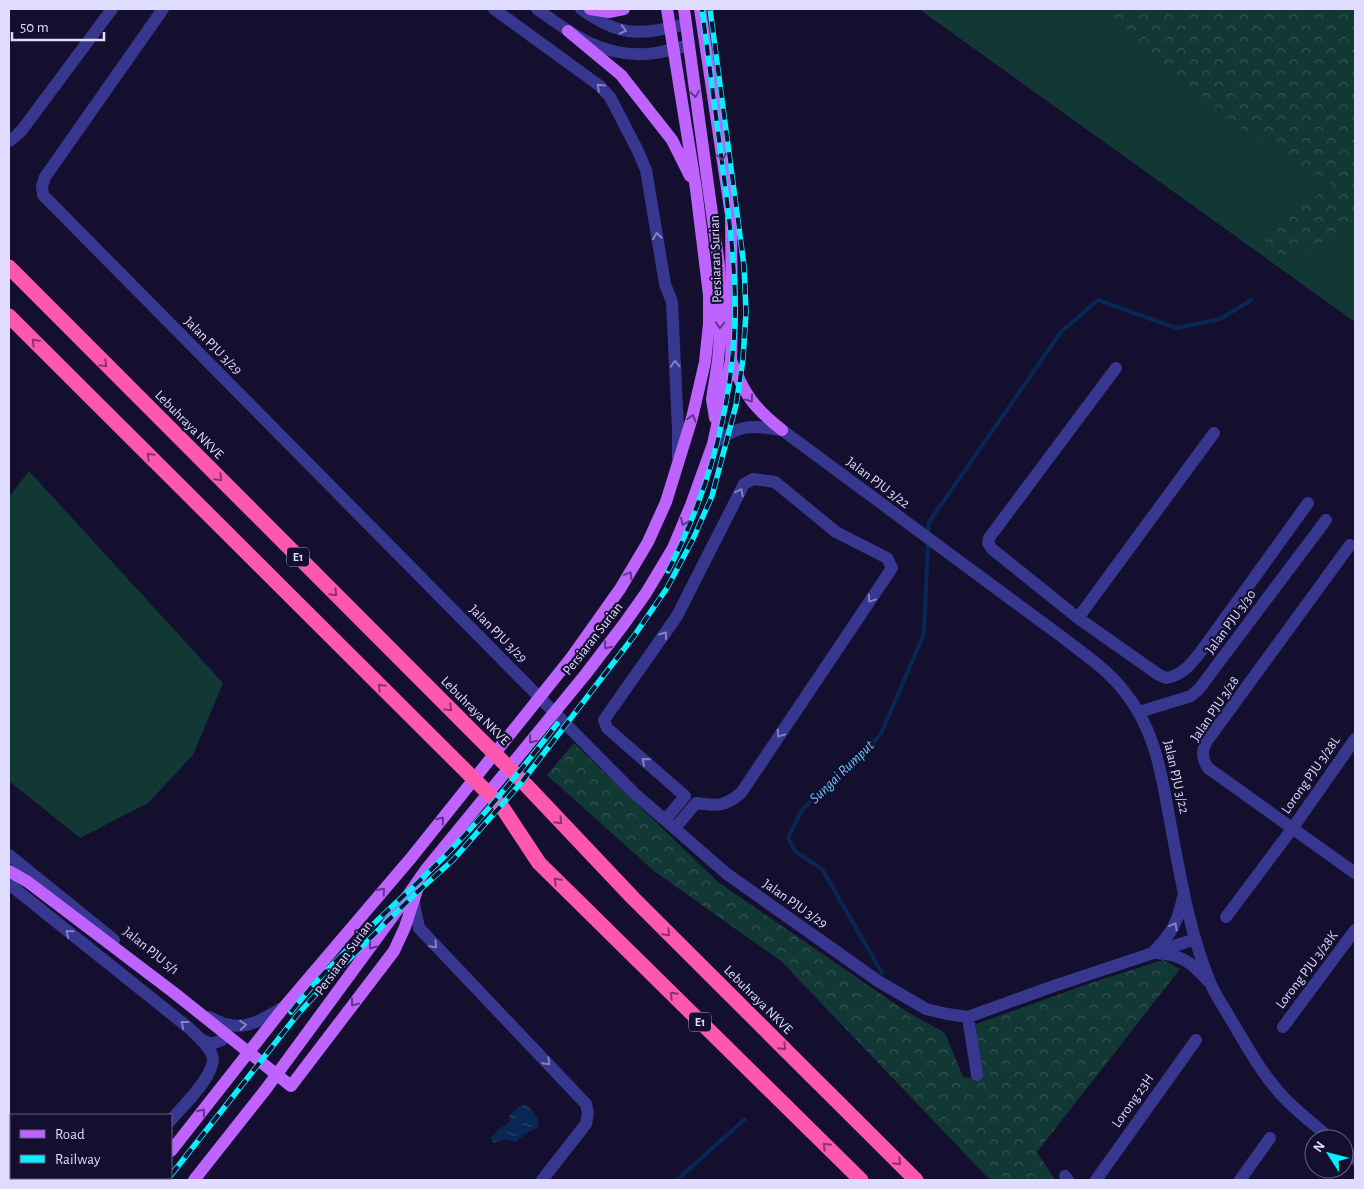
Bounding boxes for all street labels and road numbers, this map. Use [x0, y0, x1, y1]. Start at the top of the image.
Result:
street label: Persiaran Surian [707, 215, 725, 303]
street label: Jalan PJU 3/29 [181, 314, 245, 378]
street label: Lebuhraya NKVE [152, 388, 226, 462]
street label: Jalan PJU 3/22 [844, 455, 912, 511]
road number: E1 [287, 548, 309, 566]
street label: Jalan PJU 3/30 [1203, 587, 1259, 657]
street label: Persiaran Surian [560, 600, 626, 678]
street label: Jalan PJU 3/29 [466, 602, 530, 666]
street label: Lebuhraya NKVE [438, 674, 512, 748]
street label: Jalan PJU 3/28 [1188, 674, 1242, 744]
street label: Lorong PJU 3/28L [1279, 733, 1343, 816]
street label: Jalan PJU 3/22 [1161, 739, 1191, 815]
street label: Jalan PJU 3/29 [760, 877, 830, 931]
street label: Persiaran Surian [313, 918, 375, 998]
street label: Jalan PJU 5/1 [120, 924, 182, 978]
street label: Lorong PJU 3/28K [1273, 928, 1341, 1011]
street label: Lebuhraya NKVE [721, 963, 795, 1037]
road number: E1 [689, 1012, 711, 1032]
street label: Lorong 23H [1110, 1072, 1156, 1130]

